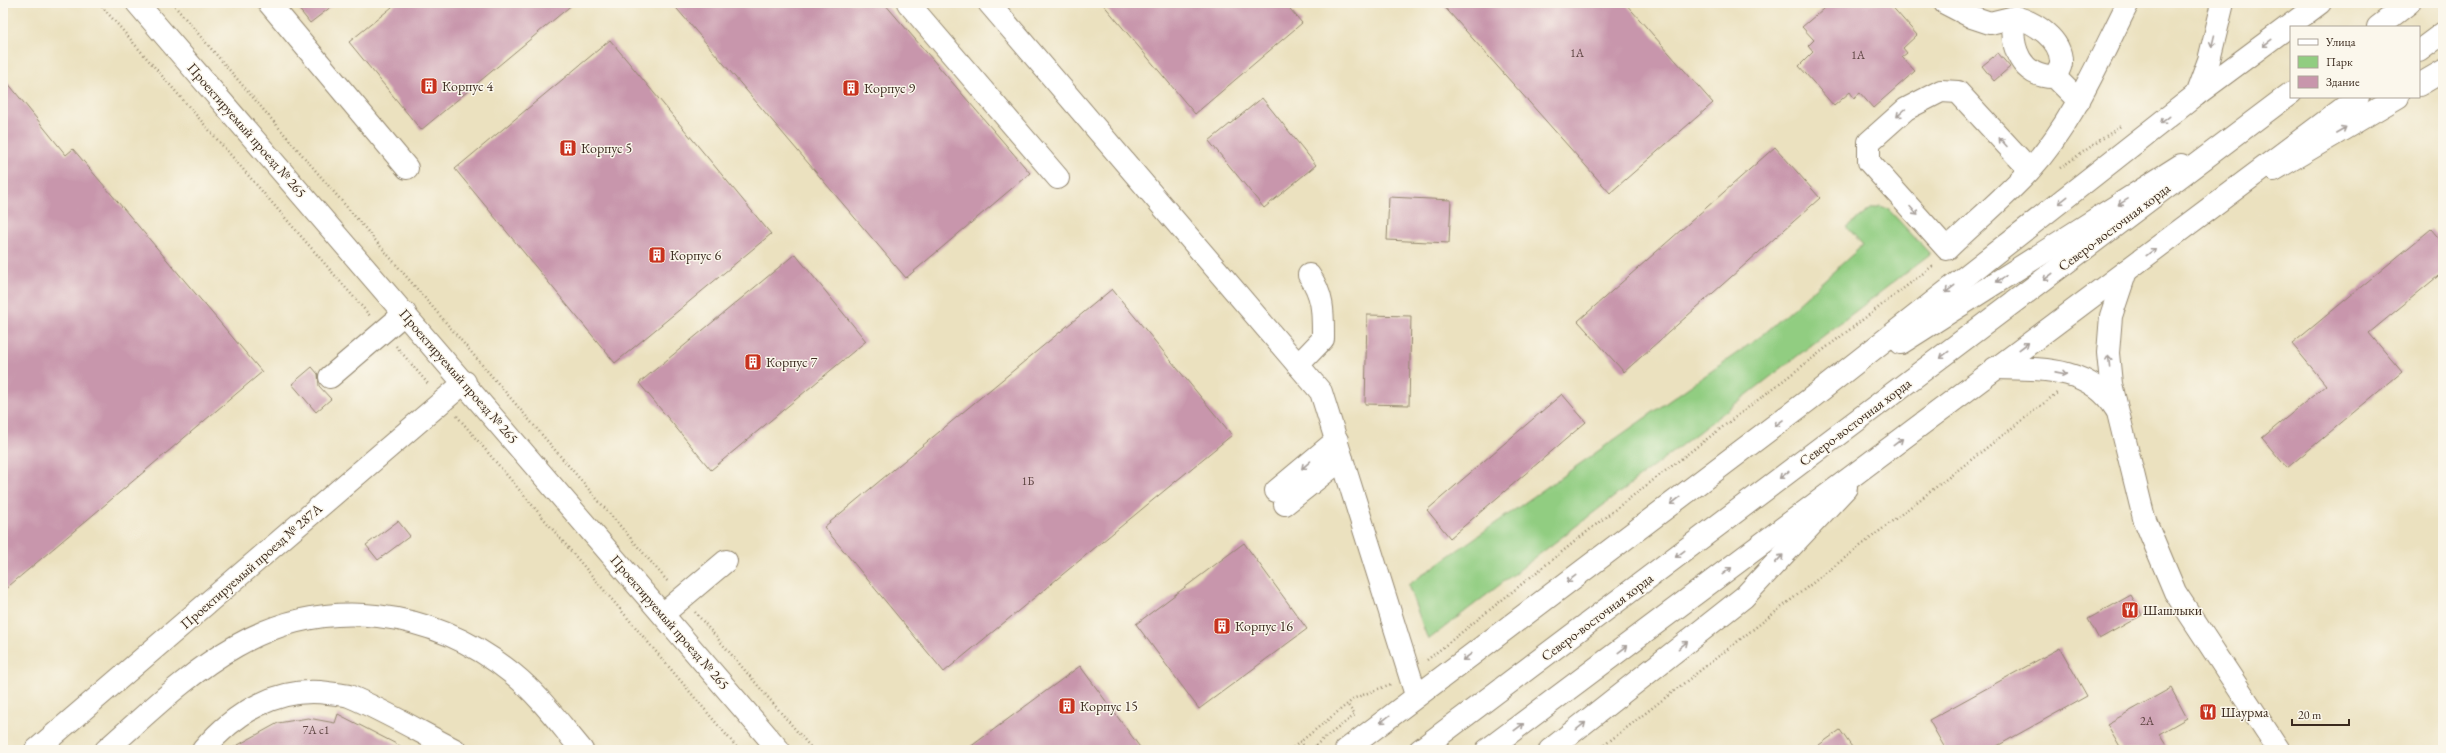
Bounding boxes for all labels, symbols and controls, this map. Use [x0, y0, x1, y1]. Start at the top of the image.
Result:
legend [2290, 26, 2420, 98]
one-way arrow [2209, 34, 2217, 47]
text: Улица [2325, 34, 2356, 50]
one-way arrow [2261, 39, 2272, 47]
house number: 1А [1570, 45, 1585, 61]
house number: 1А [1851, 47, 1866, 63]
text: Парк [2326, 54, 2353, 70]
street label: Проектируемый проезд № 265 [184, 59, 310, 201]
text: Здание [2326, 74, 2360, 90]
building icon: Корпус 4 [419, 76, 439, 96]
place label: Корпус 4 [442, 77, 493, 95]
building icon: Корпус 9 [841, 78, 861, 98]
place label: Корпус 9 [864, 79, 915, 97]
one-way arrow [1896, 108, 1906, 117]
one-way arrow [2160, 115, 2171, 124]
one-way arrow [2335, 125, 2347, 133]
one-way arrow [1999, 136, 2008, 147]
building icon: Корпус 5 [558, 138, 578, 158]
place label: Корпус 5 [581, 139, 632, 157]
street label: Северо-восточная хорда [2054, 179, 2174, 275]
one-way arrow [2057, 196, 2068, 204]
one-way arrow [2117, 198, 2128, 206]
one-way arrow [1909, 206, 1918, 217]
building icon: Корпус 6 [647, 245, 667, 265]
place label: Корпус 6 [670, 246, 721, 264]
one-way arrow [2145, 248, 2156, 256]
one-way arrow [2042, 273, 2053, 281]
one-way arrow [1996, 275, 2007, 283]
one-way arrow [1944, 285, 1955, 294]
street label: Проектируемый проезд № 265 [396, 305, 522, 447]
one-way arrow [2019, 342, 2030, 351]
one-way arrow [1938, 351, 1949, 359]
building icon: Корпус 7 [743, 352, 763, 372]
place label: Корпус 7 [766, 353, 817, 371]
one-way arrow [2105, 355, 2112, 368]
one-way arrow [2055, 369, 2068, 377]
street label: Северо-восточная хорда [1795, 374, 1915, 470]
one-way arrow [1773, 419, 1784, 427]
one-way arrow [1893, 438, 1904, 446]
one-way arrow [1302, 460, 1312, 469]
one-way arrow [1779, 471, 1790, 480]
house number: 1Б [1022, 473, 1034, 489]
one-way arrow [1670, 497, 1681, 505]
street label: Проектируемый проезд № 287А [176, 499, 326, 633]
one-way arrow [1675, 549, 1686, 558]
street label: Проектируемый проезд № 265 [607, 551, 733, 693]
one-way arrow [1775, 554, 1784, 564]
one-way arrow [1721, 567, 1732, 575]
street label: Северо-восточная хорда [1537, 569, 1657, 665]
one-way arrow [1566, 575, 1577, 583]
restaurant icon: Шашлыки [2120, 600, 2140, 620]
place label: Шашлыки [2143, 601, 2203, 619]
building icon: Корпус 16 [1212, 616, 1232, 636]
place label: Корпус 16 [1235, 617, 1293, 635]
one-way arrow [1677, 641, 1688, 650]
one-way arrow [1617, 645, 1628, 653]
one-way arrow [1462, 653, 1473, 661]
building icon: Корпус 15 [1057, 696, 1077, 716]
place label: Корпус 15 [1080, 697, 1138, 715]
scale bar [2292, 701, 2349, 727]
restaurant icon: Шаурма [2198, 702, 2218, 722]
place label: Шаурма [2221, 703, 2269, 721]
text: 20 m [2298, 707, 2322, 723]
house number: 2А [2140, 713, 2155, 729]
one-way arrow [1380, 715, 1391, 724]
house number: 7А с1 [302, 722, 330, 738]
one-way arrow [1575, 722, 1586, 730]
one-way arrow [1513, 723, 1524, 731]

